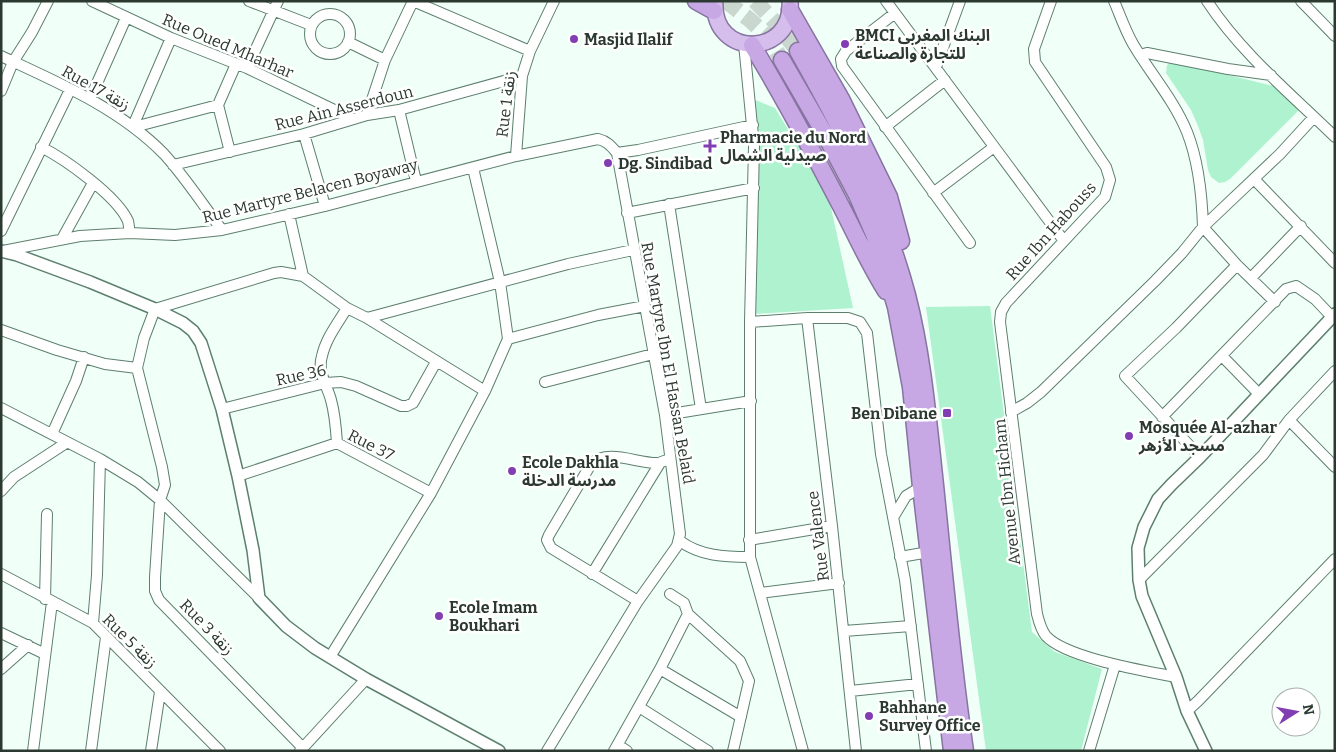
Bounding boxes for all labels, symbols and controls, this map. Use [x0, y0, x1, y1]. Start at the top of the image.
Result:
street label: Rue Oued Mharhar [159, 10, 297, 82]
place label: BMCI البنك المغربي للتجارة والصناعة [855, 26, 990, 63]
place label: Masjid Ilalif [584, 30, 674, 49]
marker: Masjid Ilalif [568, 33, 580, 45]
marker: BMCI البنك المغربي للتجارة والصناعة [839, 38, 851, 50]
street label: Rue 17 زنقة [59, 61, 133, 115]
street label: Rue 1 زنقة [492, 69, 520, 139]
street label: Rue Ain Asserdoun [273, 82, 415, 134]
place label: Pharmacie du Nord صيدلية الشمال [720, 128, 867, 165]
marker: Pharmacie du Nord صيدلية الشمال [704, 140, 716, 152]
place label: Dg. Sindibad [618, 154, 713, 173]
street label: Rue Martyre Belacen Boyaway [200, 155, 420, 227]
marker: Dg. Sindibad [602, 157, 614, 169]
street label: Rue Ibn Habouss [1002, 178, 1100, 284]
street label: Rue Martyre Ibn El Hassan Belaid [637, 240, 699, 486]
street label: Rue 36 [274, 360, 328, 390]
place label: Ben Dibane [851, 404, 937, 423]
marker: Ben Dibane [941, 407, 953, 419]
street label: Avenue Ibn Hicham [990, 418, 1024, 566]
place label: Mosquée Al-azhar مسجد الأزهر [1138, 418, 1277, 455]
street label: Rue 37 [345, 425, 397, 465]
marker: Mosquée Al-azhar مسجد الأزهر [1123, 430, 1135, 442]
place label: Ecole Dakhla مدرسة الدخلة [522, 453, 619, 490]
marker: Ecole Dakhla مدرسة الدخلة [506, 465, 518, 477]
street label: Rue Valence [803, 490, 833, 582]
street label: Rue 3 زنقة [176, 595, 238, 659]
place label: Ecole Imam Boukhari [449, 598, 538, 635]
street label: Rue 5 زنقة [99, 610, 161, 672]
marker: Ecole Imam Boukhari [433, 610, 445, 622]
north arrow [1271, 687, 1321, 737]
place label: Bahhane Survey Office [879, 698, 981, 735]
text: N [1299, 703, 1318, 717]
marker: Bahhane Survey Office [863, 710, 875, 722]

